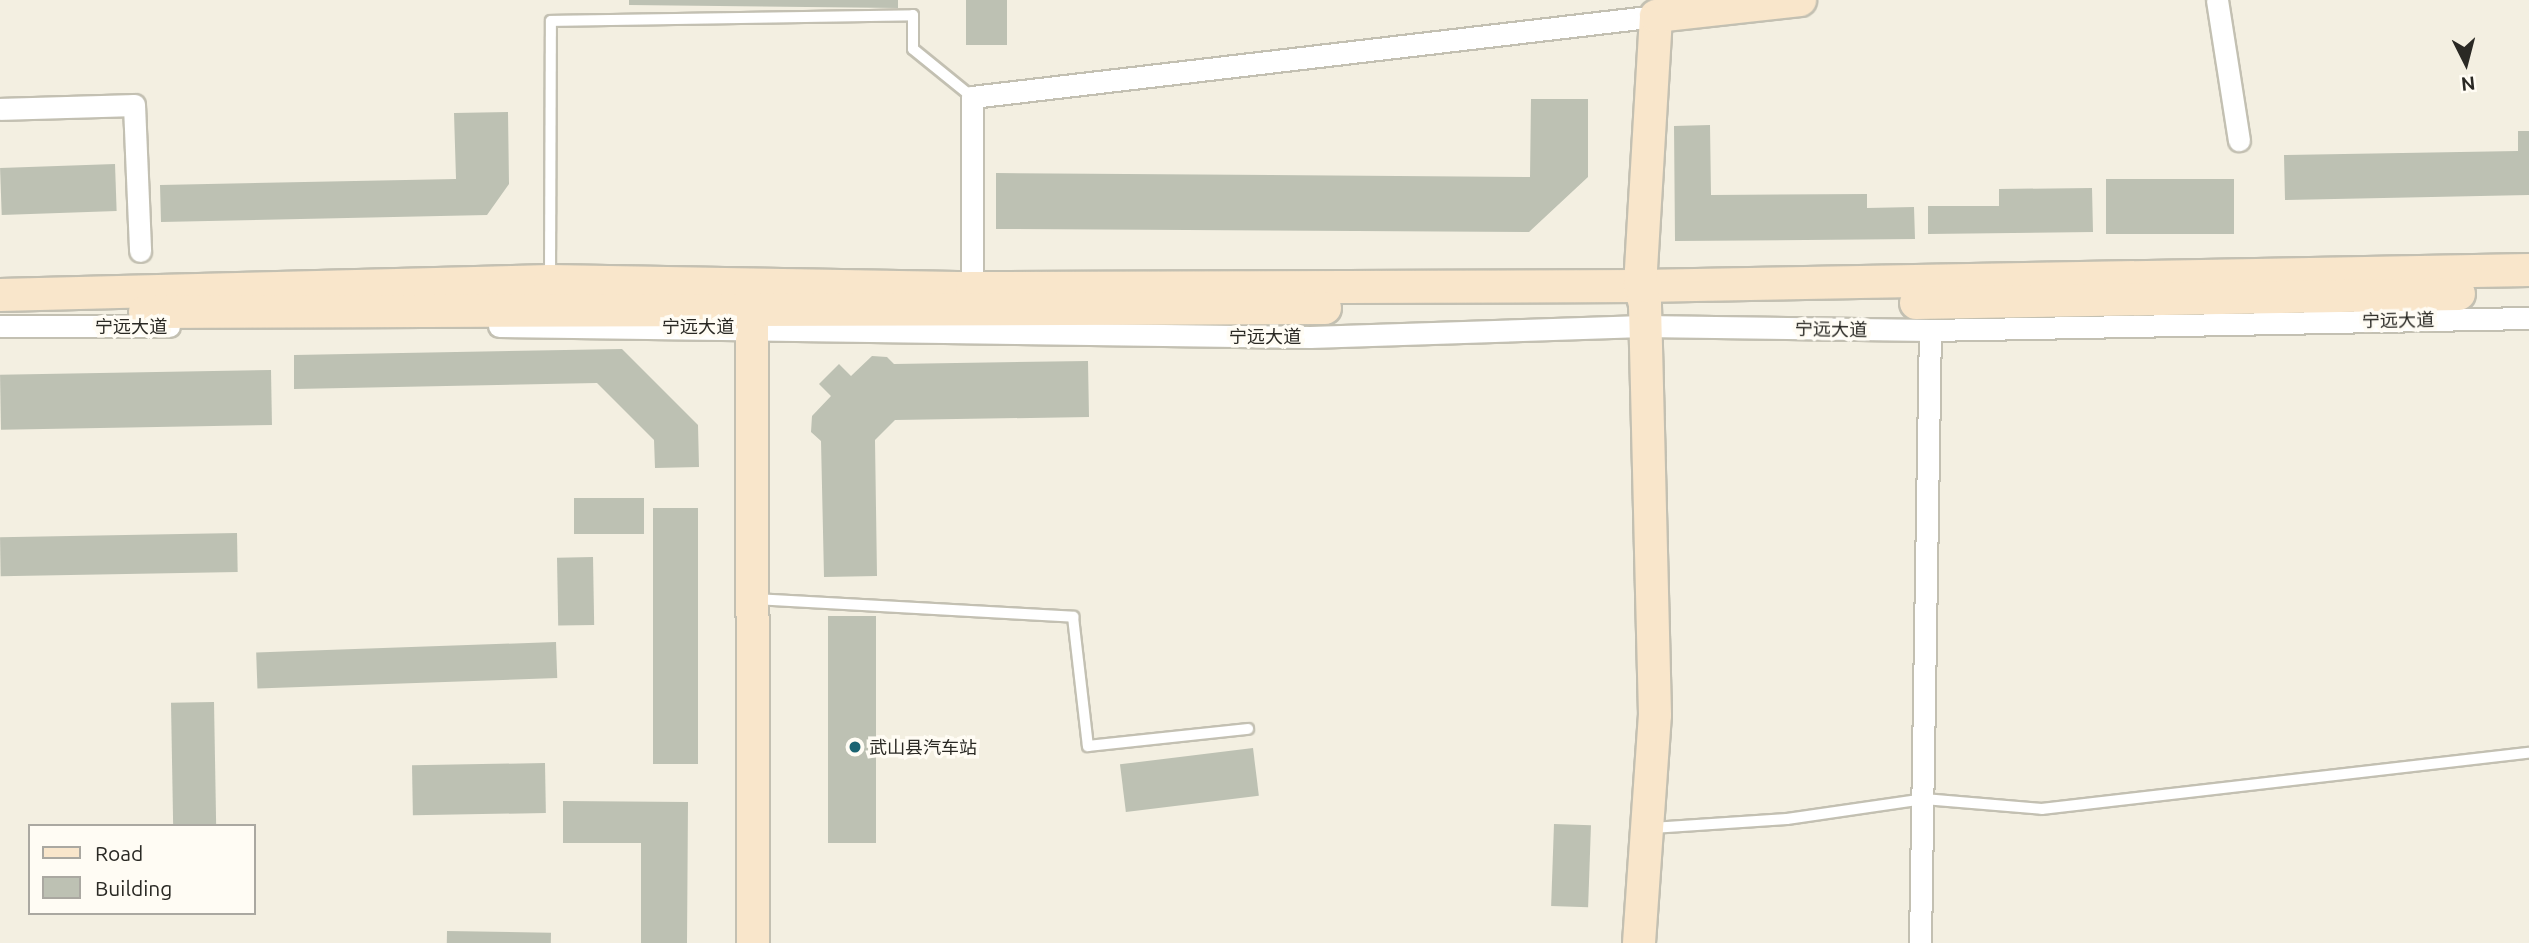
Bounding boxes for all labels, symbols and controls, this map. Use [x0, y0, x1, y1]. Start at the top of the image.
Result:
north arrow [2431, 28, 2501, 98]
text: N [2460, 72, 2476, 96]
street label: 宁远大道 [2362, 309, 2434, 331]
street label: 宁远大道 [95, 315, 167, 337]
street label: 宁远大道 [662, 315, 734, 337]
street label: 宁远大道 [1795, 318, 1867, 340]
street label: 宁远大道 [1229, 325, 1301, 347]
place label: 武山县汽车站 [869, 736, 977, 758]
marker: 武山县汽车站 [847, 739, 863, 755]
legend [28, 824, 256, 915]
text: Road [95, 841, 143, 865]
text: Building [95, 876, 172, 900]

